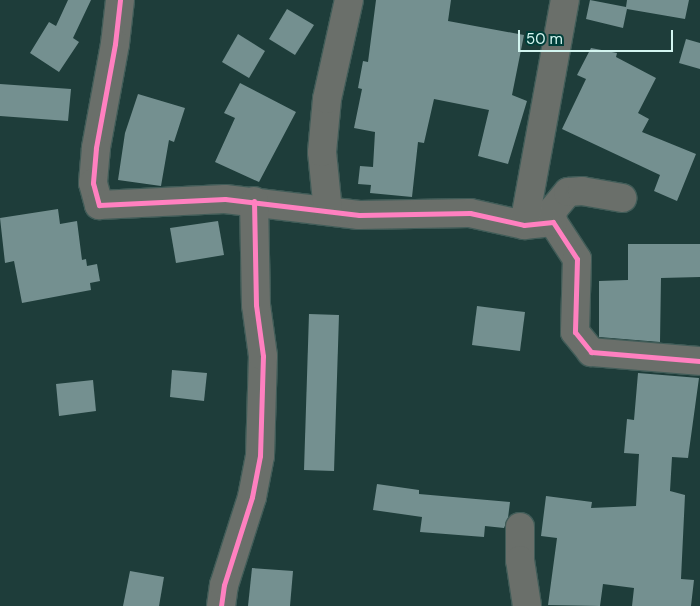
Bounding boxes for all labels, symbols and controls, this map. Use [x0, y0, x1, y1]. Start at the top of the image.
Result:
scale bar [520, 20, 675, 52]
text: 50 m [526, 29, 563, 49]

